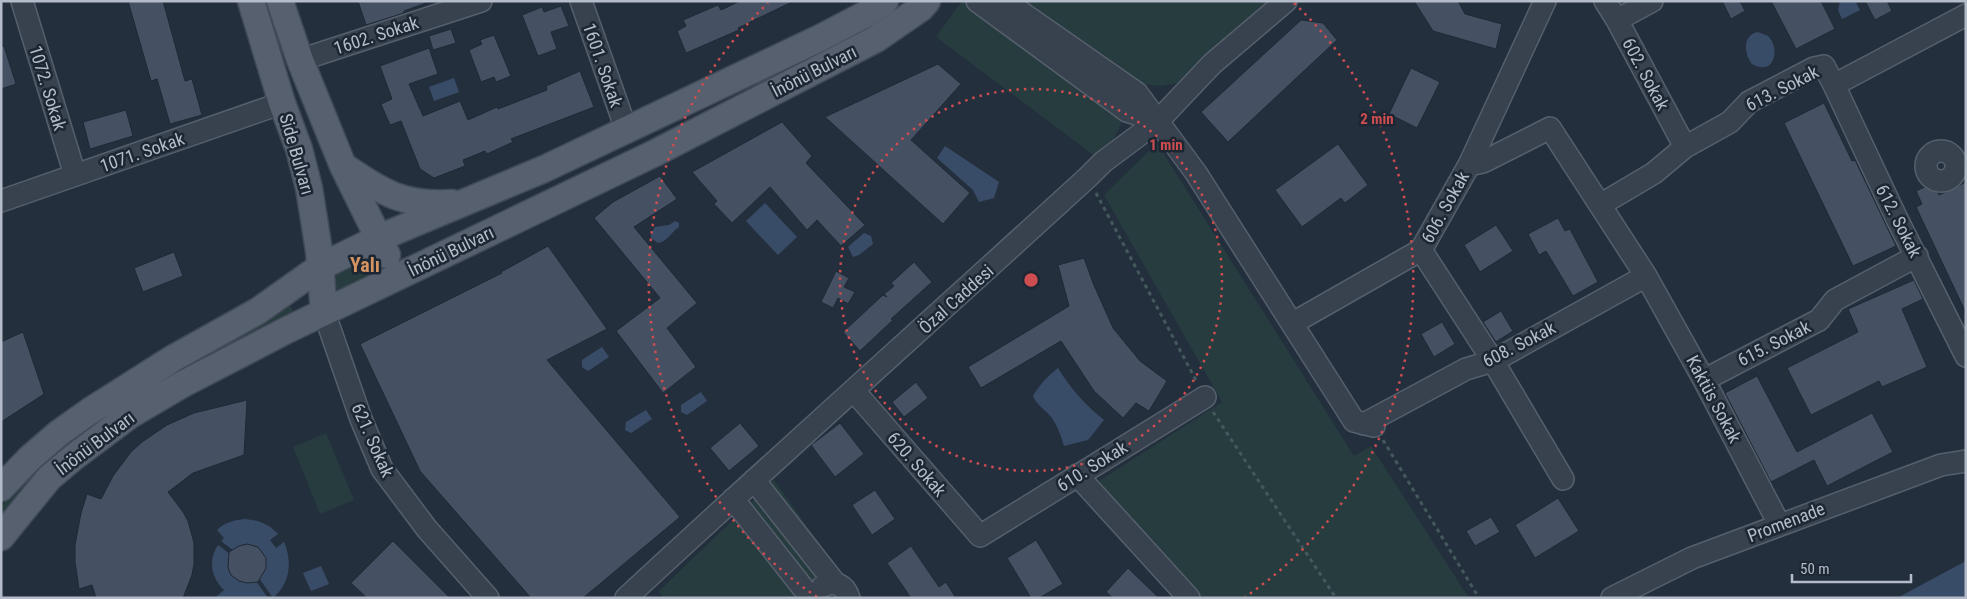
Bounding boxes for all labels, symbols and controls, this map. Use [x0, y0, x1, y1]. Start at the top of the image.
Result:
street label: 1602. Sokak [331, 11, 421, 59]
street label: 1601. Sokak [579, 20, 627, 110]
street label: 602. Sokak [1618, 34, 1674, 114]
street label: İnönü Bulvarı [768, 41, 860, 101]
street label: 1072. Sokak [25, 43, 71, 133]
street label: 613. Sokak [1742, 61, 1822, 115]
text: 2 min [1360, 110, 1394, 128]
street label: Side Bulvarı [275, 111, 319, 197]
street label: 1071. Sokak [97, 128, 187, 176]
text: 1 min [1149, 136, 1183, 154]
street label: 606. Sokak [1417, 167, 1473, 247]
street label: 612. Sokak [1872, 181, 1926, 261]
street label: İnönü Bulvarı [405, 221, 497, 281]
district label: Yalı [350, 253, 380, 277]
street label: Özal Caddesi [914, 260, 998, 338]
centre of rings [1022, 271, 1040, 289]
street label: 615. Sokak [1734, 316, 1814, 370]
street label: 608. Sokak [1479, 317, 1559, 371]
street label: Kaktüs Sokak [1682, 352, 1746, 446]
street label: 621. Sokak [347, 400, 399, 480]
street label: İnönü Bulvarı [52, 407, 138, 479]
street label: 620. Sokak [883, 427, 951, 501]
street label: 610. Sokak [1053, 436, 1131, 496]
street label: Promenade [1744, 498, 1828, 546]
scale bar [1792, 552, 1911, 584]
text: 50 m [1800, 560, 1830, 578]

